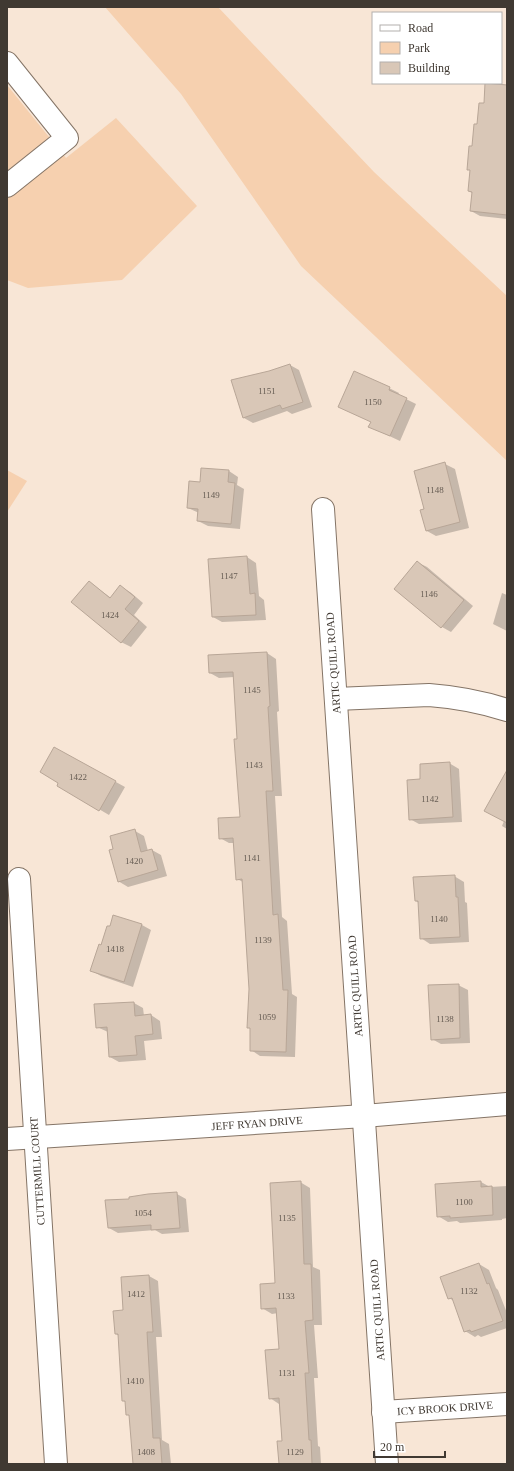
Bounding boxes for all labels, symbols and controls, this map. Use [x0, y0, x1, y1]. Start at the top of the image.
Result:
legend [372, 12, 502, 84]
text: Road [408, 21, 433, 35]
text: Park [408, 41, 430, 55]
text: Building [408, 61, 450, 75]
house number: 1151 [258, 386, 276, 396]
house number: 1150 [364, 397, 382, 407]
house number: 1148 [426, 485, 444, 495]
house number: 1149 [202, 490, 220, 500]
house number: 1147 [220, 571, 238, 581]
house number: 1146 [420, 589, 438, 599]
house number: 1424 [101, 610, 120, 620]
street label: ARTIC QUILL ROAD [323, 612, 343, 714]
house number: 1145 [243, 685, 261, 695]
house number: 1143 [245, 760, 263, 770]
house number: 1422 [69, 772, 87, 782]
house number: 1142 [421, 794, 439, 804]
house number: 1141 [243, 853, 261, 863]
house number: 1420 [125, 856, 144, 866]
house number: 1140 [430, 914, 448, 924]
house number: 1139 [254, 935, 272, 945]
street label: ARTIC QUILL ROAD [345, 935, 365, 1037]
house number: 1418 [106, 944, 125, 954]
house number: 1059 [258, 1012, 277, 1022]
house number: 1138 [436, 1014, 454, 1024]
street label: JEFF RYAN DRIVE [211, 1114, 303, 1132]
street label: CUTTERMILL COURT [27, 1116, 47, 1226]
house number: 1100 [455, 1197, 473, 1207]
house number: 1054 [134, 1208, 153, 1218]
house number: 1135 [278, 1213, 296, 1223]
street label: ARTIC QUILL ROAD [367, 1259, 387, 1361]
house number: 1132 [460, 1286, 478, 1296]
house number: 1412 [127, 1289, 145, 1299]
house number: 1133 [277, 1291, 295, 1301]
house number: 1131 [278, 1368, 296, 1378]
house number: 1410 [126, 1376, 145, 1386]
street label: ICY BROOK DRIVE [397, 1399, 494, 1417]
scale bar [374, 1433, 445, 1459]
text: 20 m [380, 1440, 405, 1454]
house number: 1408 [137, 1447, 156, 1457]
house number: 1129 [286, 1447, 304, 1457]

